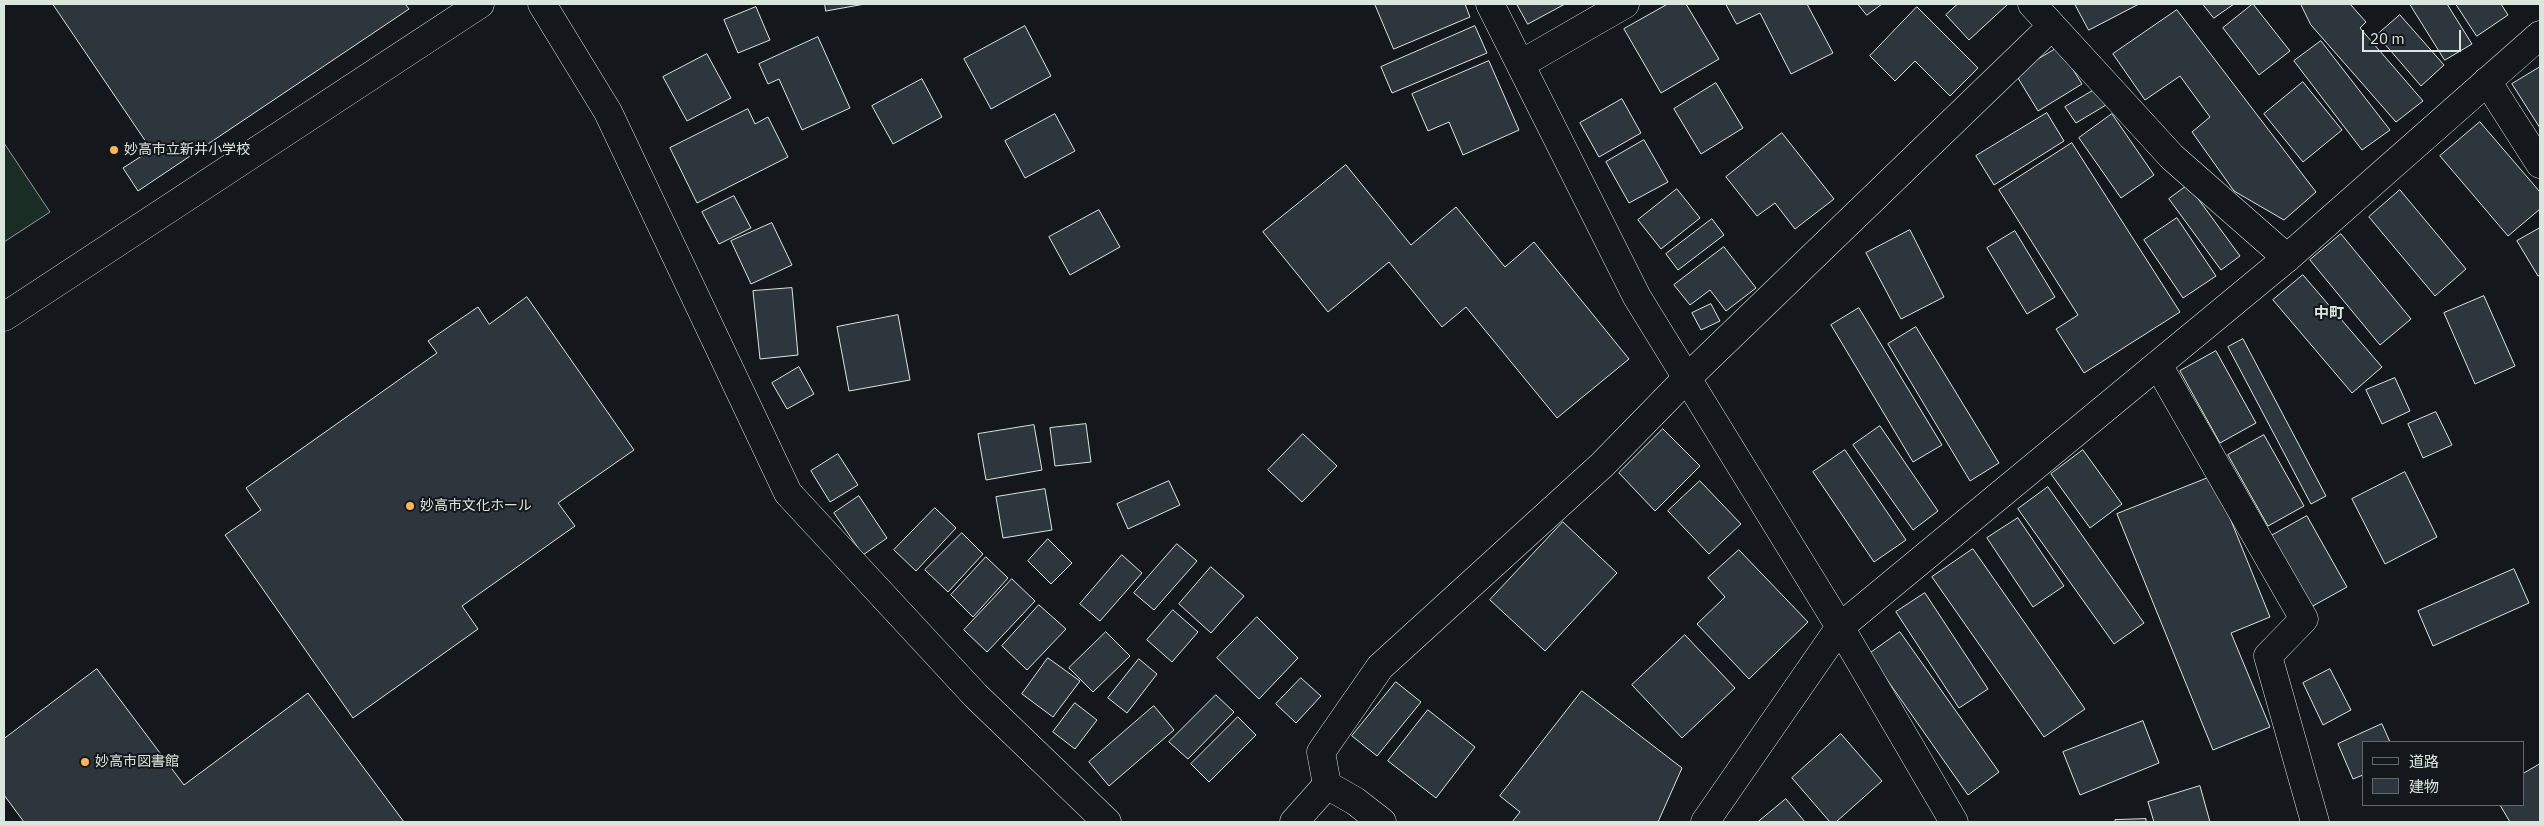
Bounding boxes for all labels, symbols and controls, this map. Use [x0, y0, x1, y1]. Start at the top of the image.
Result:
scale bar [2364, 20, 2463, 52]
text: 20 m [2370, 29, 2405, 48]
place label: 妙高市立新井小学校 [124, 142, 250, 158]
marker: 妙高市立新井小学校 [108, 144, 120, 156]
district label: 中町 [2314, 305, 2344, 323]
place label: 妙高市文化ホール [420, 498, 532, 514]
marker: 妙高市文化ホール [404, 500, 416, 512]
legend [2362, 741, 2524, 806]
text: 道路 [2409, 752, 2439, 771]
place label: 妙高市図書館 [95, 754, 179, 770]
marker: 妙高市図書館 [79, 756, 91, 768]
text: 建物 [2409, 777, 2439, 796]

